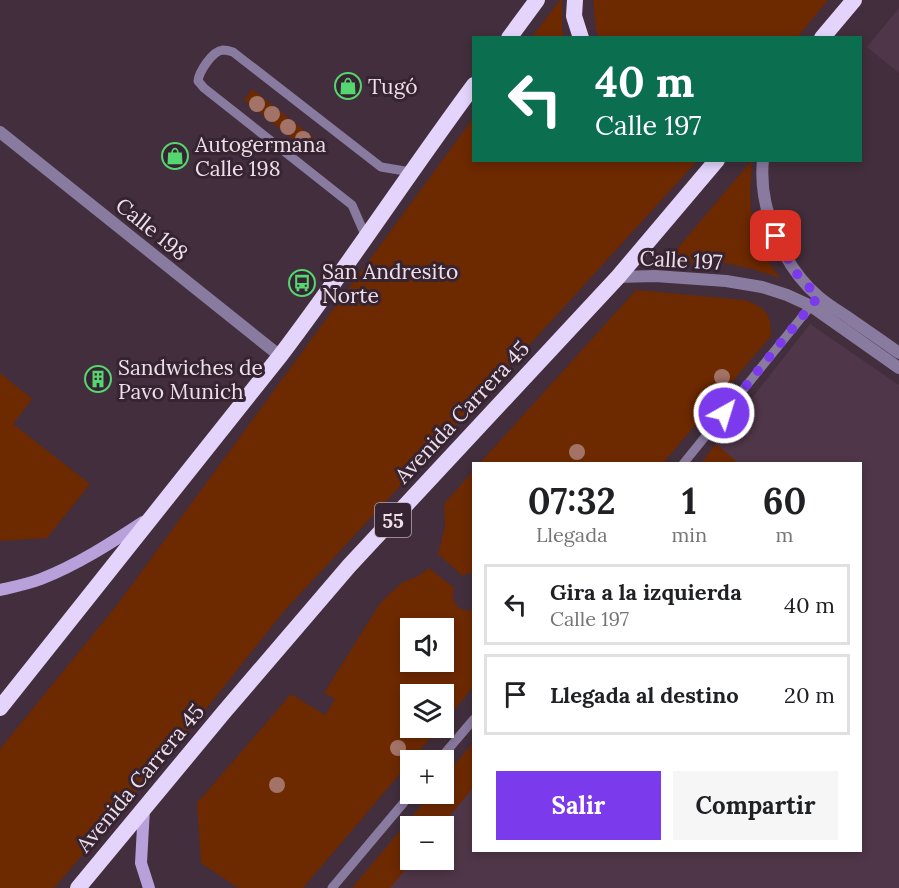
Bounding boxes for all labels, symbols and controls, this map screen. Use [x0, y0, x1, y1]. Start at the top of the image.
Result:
text: 40 m [595, 55, 694, 109]
icon: left [496, 60, 574, 138]
shop icon: Tugó [333, 71, 363, 101]
place label: Tugó [368, 73, 417, 100]
text: Calle 197 [595, 108, 701, 142]
place label: Autogermana Calle 198 [194, 131, 326, 182]
shop icon: Autogermana Calle 198 [160, 141, 190, 171]
street label: Calle 198 [110, 192, 194, 266]
pin [750, 210, 801, 261]
icon: arrive [759, 219, 792, 252]
street label: Calle 197 [639, 244, 723, 276]
place label: San Andresito Norte [322, 258, 458, 309]
bus stop icon: San Andresito Norte [287, 268, 317, 298]
street label: Avenida Carrera 45 [388, 335, 535, 490]
place label: Sandwiches de Pavo Munich [118, 354, 263, 405]
building icon: Sandwiches de Pavo Munich [83, 364, 113, 394]
position arrow [692, 381, 756, 445]
text: 07:32 [528, 478, 616, 524]
text: 1 [682, 478, 697, 524]
text: 60 [763, 478, 806, 524]
road number: 55 [375, 503, 411, 537]
text: Llegada [536, 522, 607, 547]
text: min [671, 522, 707, 547]
text: m [776, 522, 793, 547]
text: Gira a la izquierda [550, 578, 742, 606]
icon: left [499, 588, 532, 621]
text: 40 m [784, 591, 835, 619]
text: Calle 197 [550, 606, 629, 631]
map controls [400, 618, 454, 870]
button: sound [400, 618, 454, 672]
icon: arrive [499, 678, 532, 711]
text: Llegada al destino [550, 681, 739, 709]
text: 20 m [784, 681, 835, 709]
button: layers [400, 684, 454, 738]
street label: Avenida Carrera 45 [69, 698, 210, 858]
button: + [400, 750, 454, 804]
button: Salir [496, 771, 661, 840]
button: Compartir [673, 771, 838, 840]
button: − [400, 816, 454, 870]

